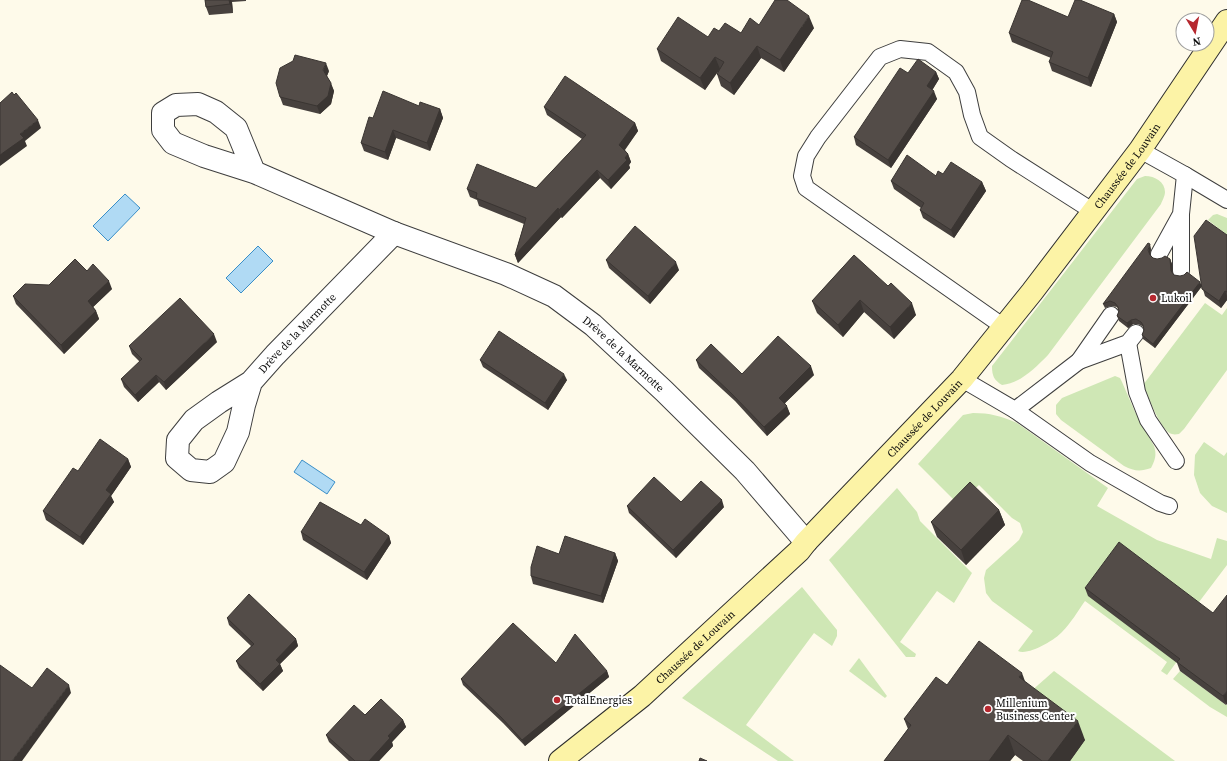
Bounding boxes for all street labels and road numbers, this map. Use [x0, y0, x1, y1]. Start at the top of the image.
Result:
street label: Chaussée de Louvain [1090, 120, 1164, 212]
street label: Drève de la Marmotte [255, 289, 339, 376]
street label: Drève de la Marmotte [580, 312, 668, 395]
street label: Chaussée de Louvain [883, 376, 966, 461]
street label: Chaussée de Louvain [652, 606, 738, 687]

